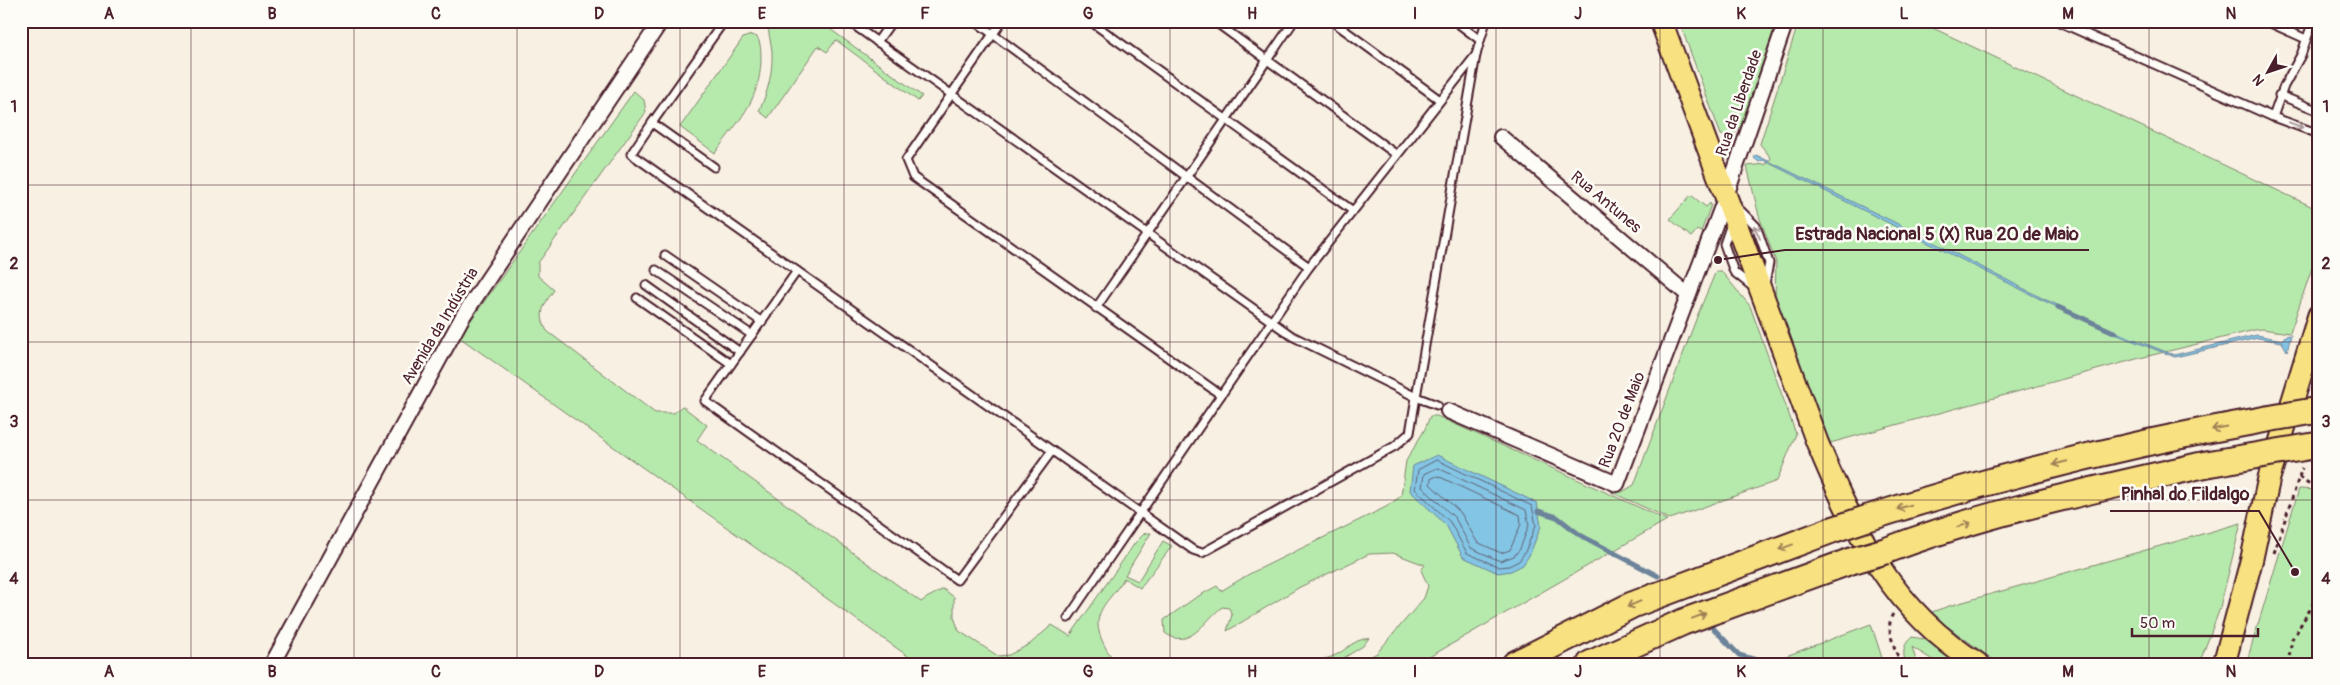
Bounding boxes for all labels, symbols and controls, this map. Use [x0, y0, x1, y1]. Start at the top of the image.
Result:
text: A [104, 4, 115, 24]
text: B [267, 4, 277, 24]
text: C [431, 4, 441, 24]
text: D [594, 4, 604, 24]
text: E [758, 4, 767, 24]
text: F [920, 4, 930, 24]
text: G [1083, 4, 1094, 24]
text: H [1247, 4, 1257, 24]
text: I [1413, 4, 1417, 24]
text: J [1574, 4, 1582, 24]
text: K [1736, 4, 1746, 24]
text: L [1899, 4, 1909, 24]
text: M [2062, 4, 2074, 24]
text: N [2226, 4, 2237, 24]
street label: Rua da Liberdade [1711, 47, 1767, 159]
north arrow [2242, 48, 2292, 98]
text: N [2249, 71, 2268, 89]
text: 1 [11, 97, 17, 117]
text: 1 [2323, 97, 2329, 117]
one-way arrow [2288, 121, 2303, 130]
street label: Rua Antunes [1567, 167, 1645, 237]
callout: Estrada Nacional 5 (X) Rua 20 de Maio [1785, 217, 2089, 250]
text: Estrada Nacional 5 (X) Rua 20 de Maio [1795, 223, 2079, 246]
one-way arrow [1752, 225, 1762, 240]
text: 2 [10, 254, 19, 274]
text: 2 [2322, 254, 2331, 274]
street label: Avenida da Indústria [397, 264, 483, 388]
street label: Rua 20 de Maio [1595, 369, 1650, 471]
text: 3 [10, 412, 19, 432]
text: 3 [2322, 412, 2331, 432]
one-way arrow [2211, 424, 2227, 433]
one-way arrow [2052, 459, 2068, 468]
callout: Pinhal do Fildalgo [2110, 478, 2259, 511]
text: Pinhal do Fildalgo [2121, 483, 2250, 506]
one-way arrow [1896, 502, 1912, 512]
one-way arrow [1956, 519, 1972, 529]
one-way arrow [1779, 543, 1795, 552]
text: 4 [9, 569, 19, 589]
text: 4 [2321, 569, 2331, 589]
one-way arrow [1627, 600, 1642, 610]
scale bar [2132, 605, 2259, 637]
one-way arrow [1691, 610, 1706, 620]
text: 50 m [2140, 614, 2175, 633]
text: A [104, 662, 115, 682]
text: B [267, 662, 277, 682]
text: C [431, 662, 441, 682]
text: D [594, 662, 604, 682]
text: E [758, 662, 767, 682]
text: F [920, 662, 930, 682]
text: G [1083, 662, 1094, 682]
text: H [1247, 662, 1257, 682]
text: I [1413, 662, 1417, 682]
text: J [1574, 662, 1582, 682]
text: K [1736, 662, 1746, 682]
text: L [1899, 662, 1909, 682]
text: M [2062, 662, 2074, 682]
text: N [2226, 662, 2237, 682]

